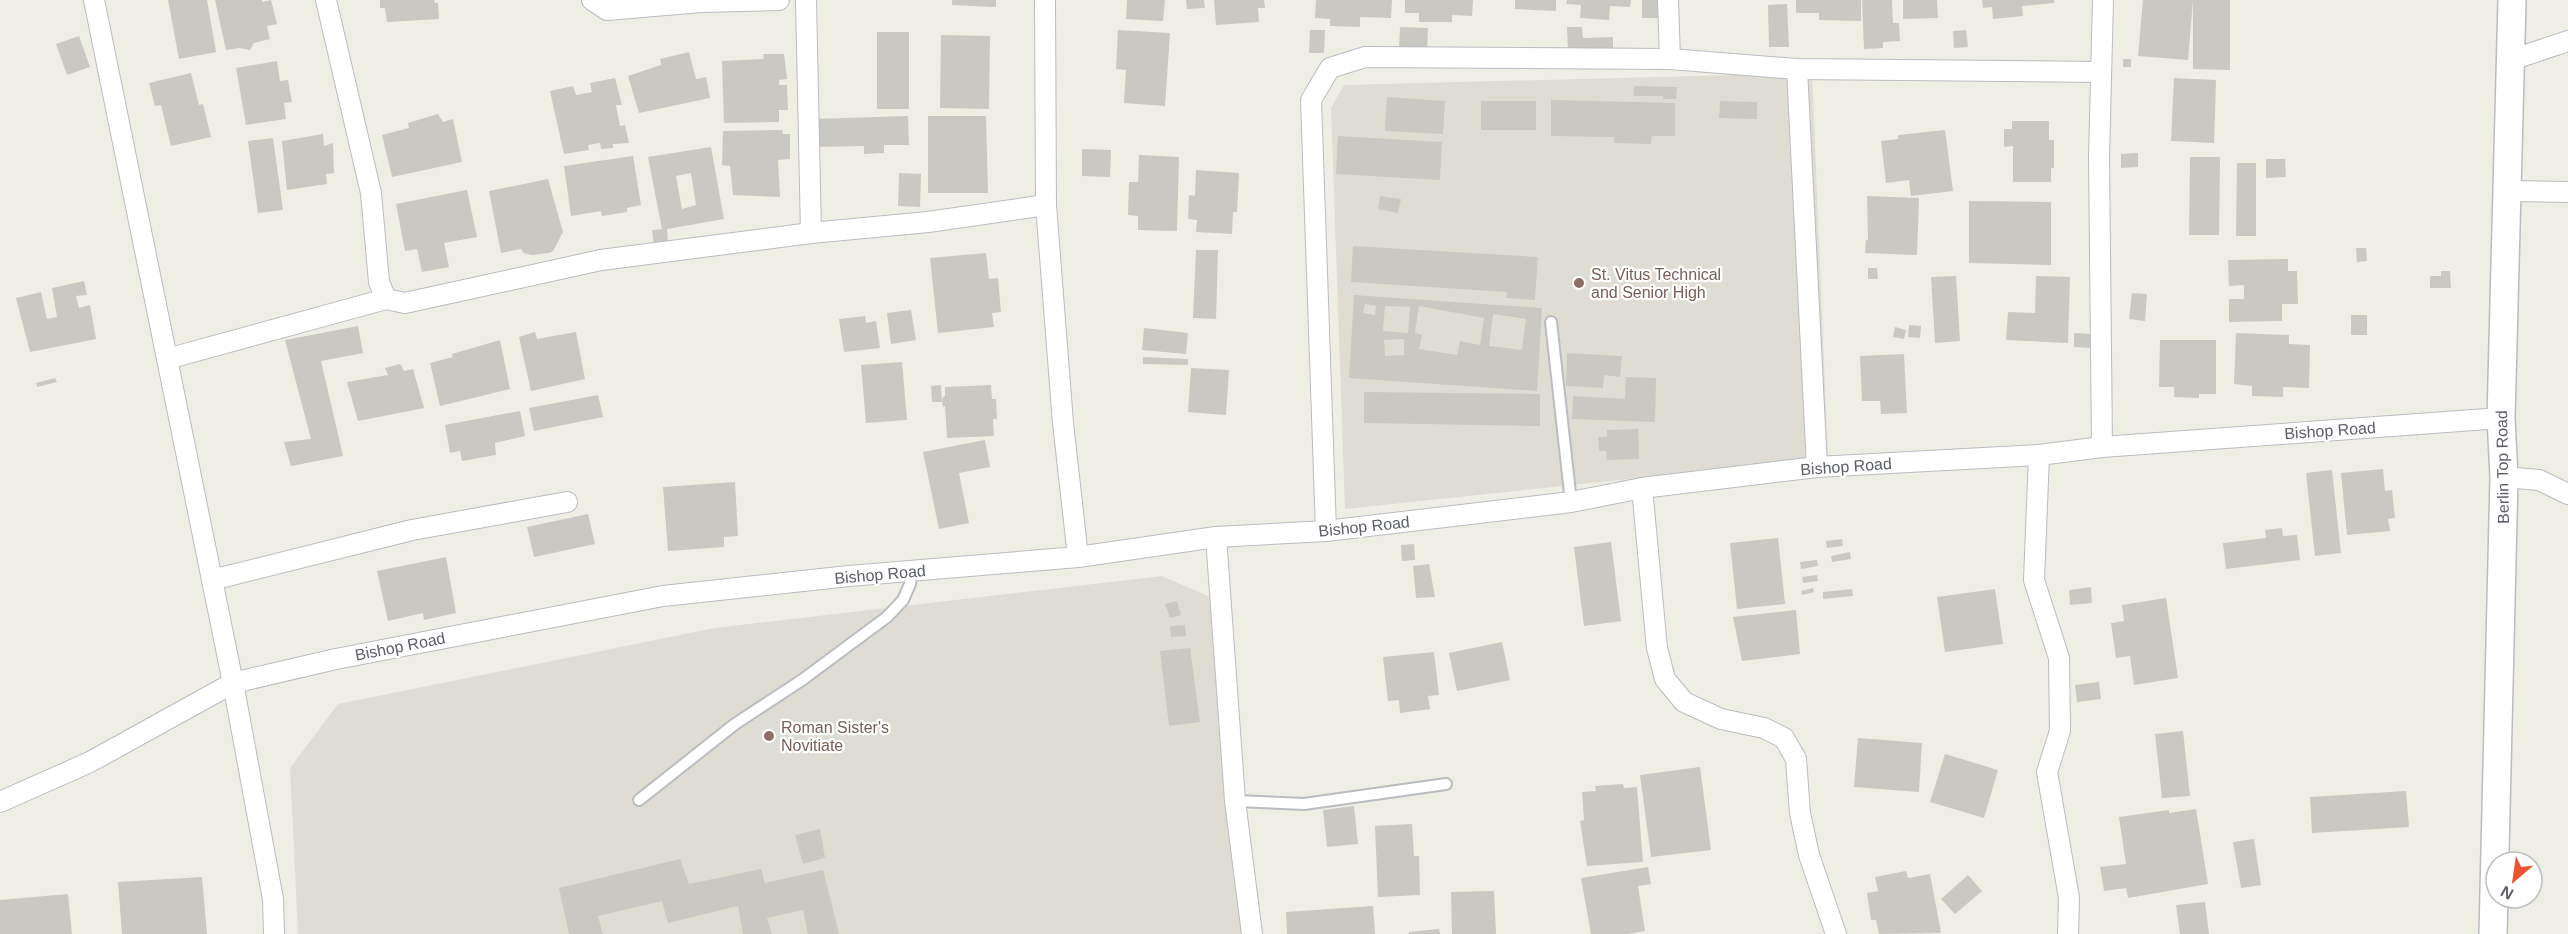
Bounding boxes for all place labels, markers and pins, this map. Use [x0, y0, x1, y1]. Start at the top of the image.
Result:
place label: St. Vitus Technical and Senior High [1591, 266, 1721, 301]
marker: St. Vitus Technical and Senior High [1572, 276, 1586, 290]
place label: Roman Sister's Novitiate [781, 719, 889, 754]
marker: Roman Sister's Novitiate [762, 729, 776, 743]

